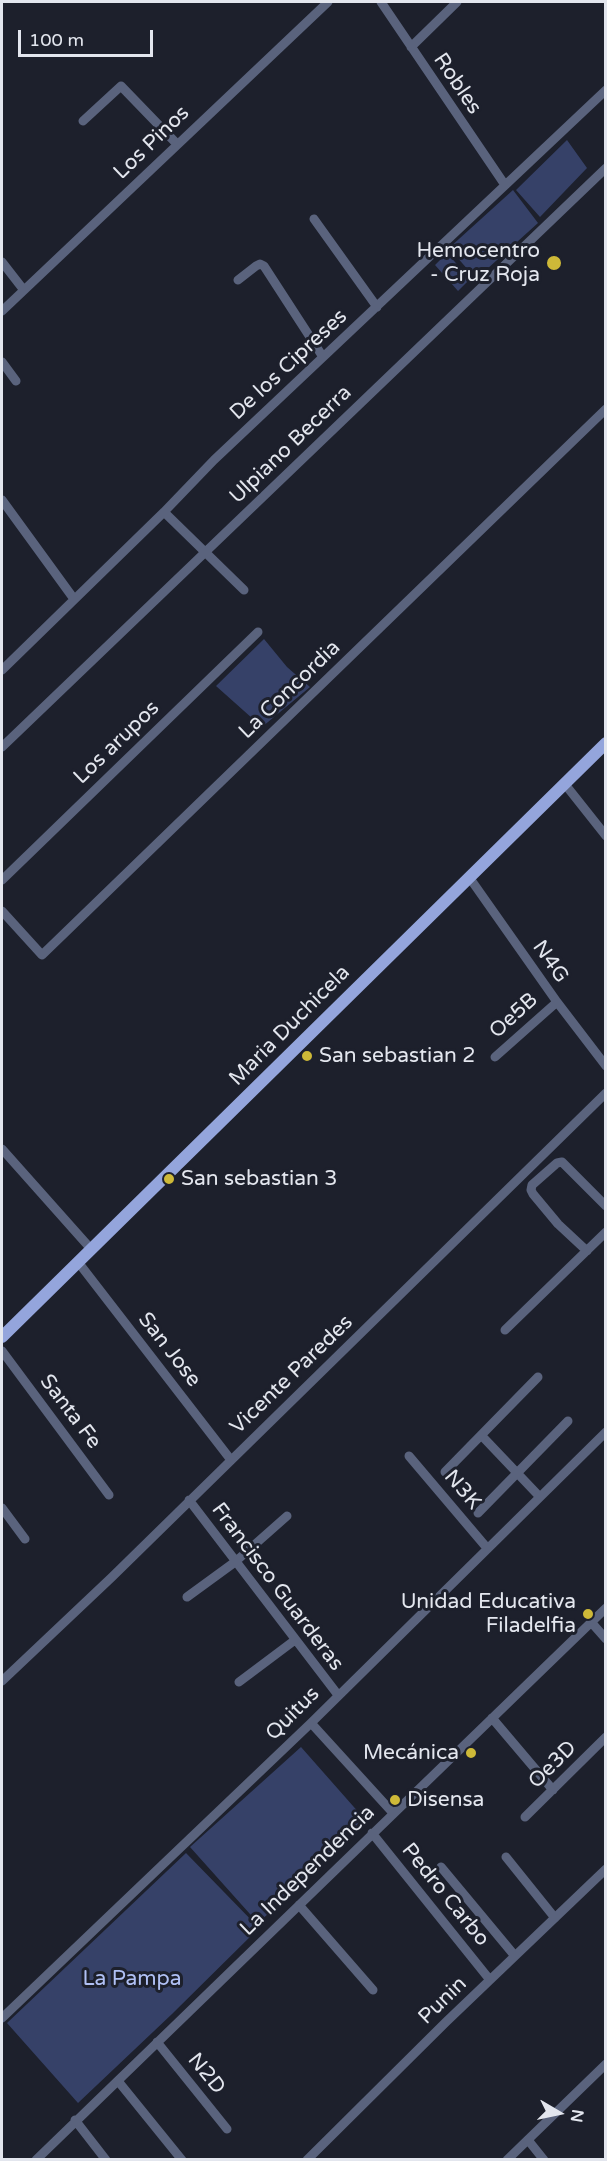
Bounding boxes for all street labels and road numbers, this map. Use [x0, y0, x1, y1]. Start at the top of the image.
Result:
street label: Robles [427, 49, 487, 119]
street label: Los Pinos [109, 101, 195, 185]
street label: De los Cipreses [225, 304, 353, 426]
street label: Ulpiano Becerra [225, 381, 357, 509]
street label: La Concordia [234, 635, 346, 745]
street label: Los arupos [69, 696, 165, 790]
street label: N4G [527, 936, 573, 988]
street label: Maria Duchicela [224, 960, 356, 1092]
street label: Oe5B [485, 988, 543, 1044]
street label: San Jose [132, 1308, 206, 1392]
street label: Vicente Paredes [226, 1310, 358, 1440]
street label: Santa Fe [34, 1370, 106, 1454]
street label: N3K [438, 1465, 486, 1515]
street label: Francisco Guarderas [206, 1498, 348, 1676]
street label: Quitus [261, 1682, 325, 1746]
street label: Oe3D [524, 1736, 582, 1794]
street label: La Independencia [236, 1800, 380, 1942]
street label: Pedro Carbo [396, 1838, 494, 1952]
street label: Punin [414, 1972, 472, 2030]
street label: N2D [182, 2048, 230, 2100]

